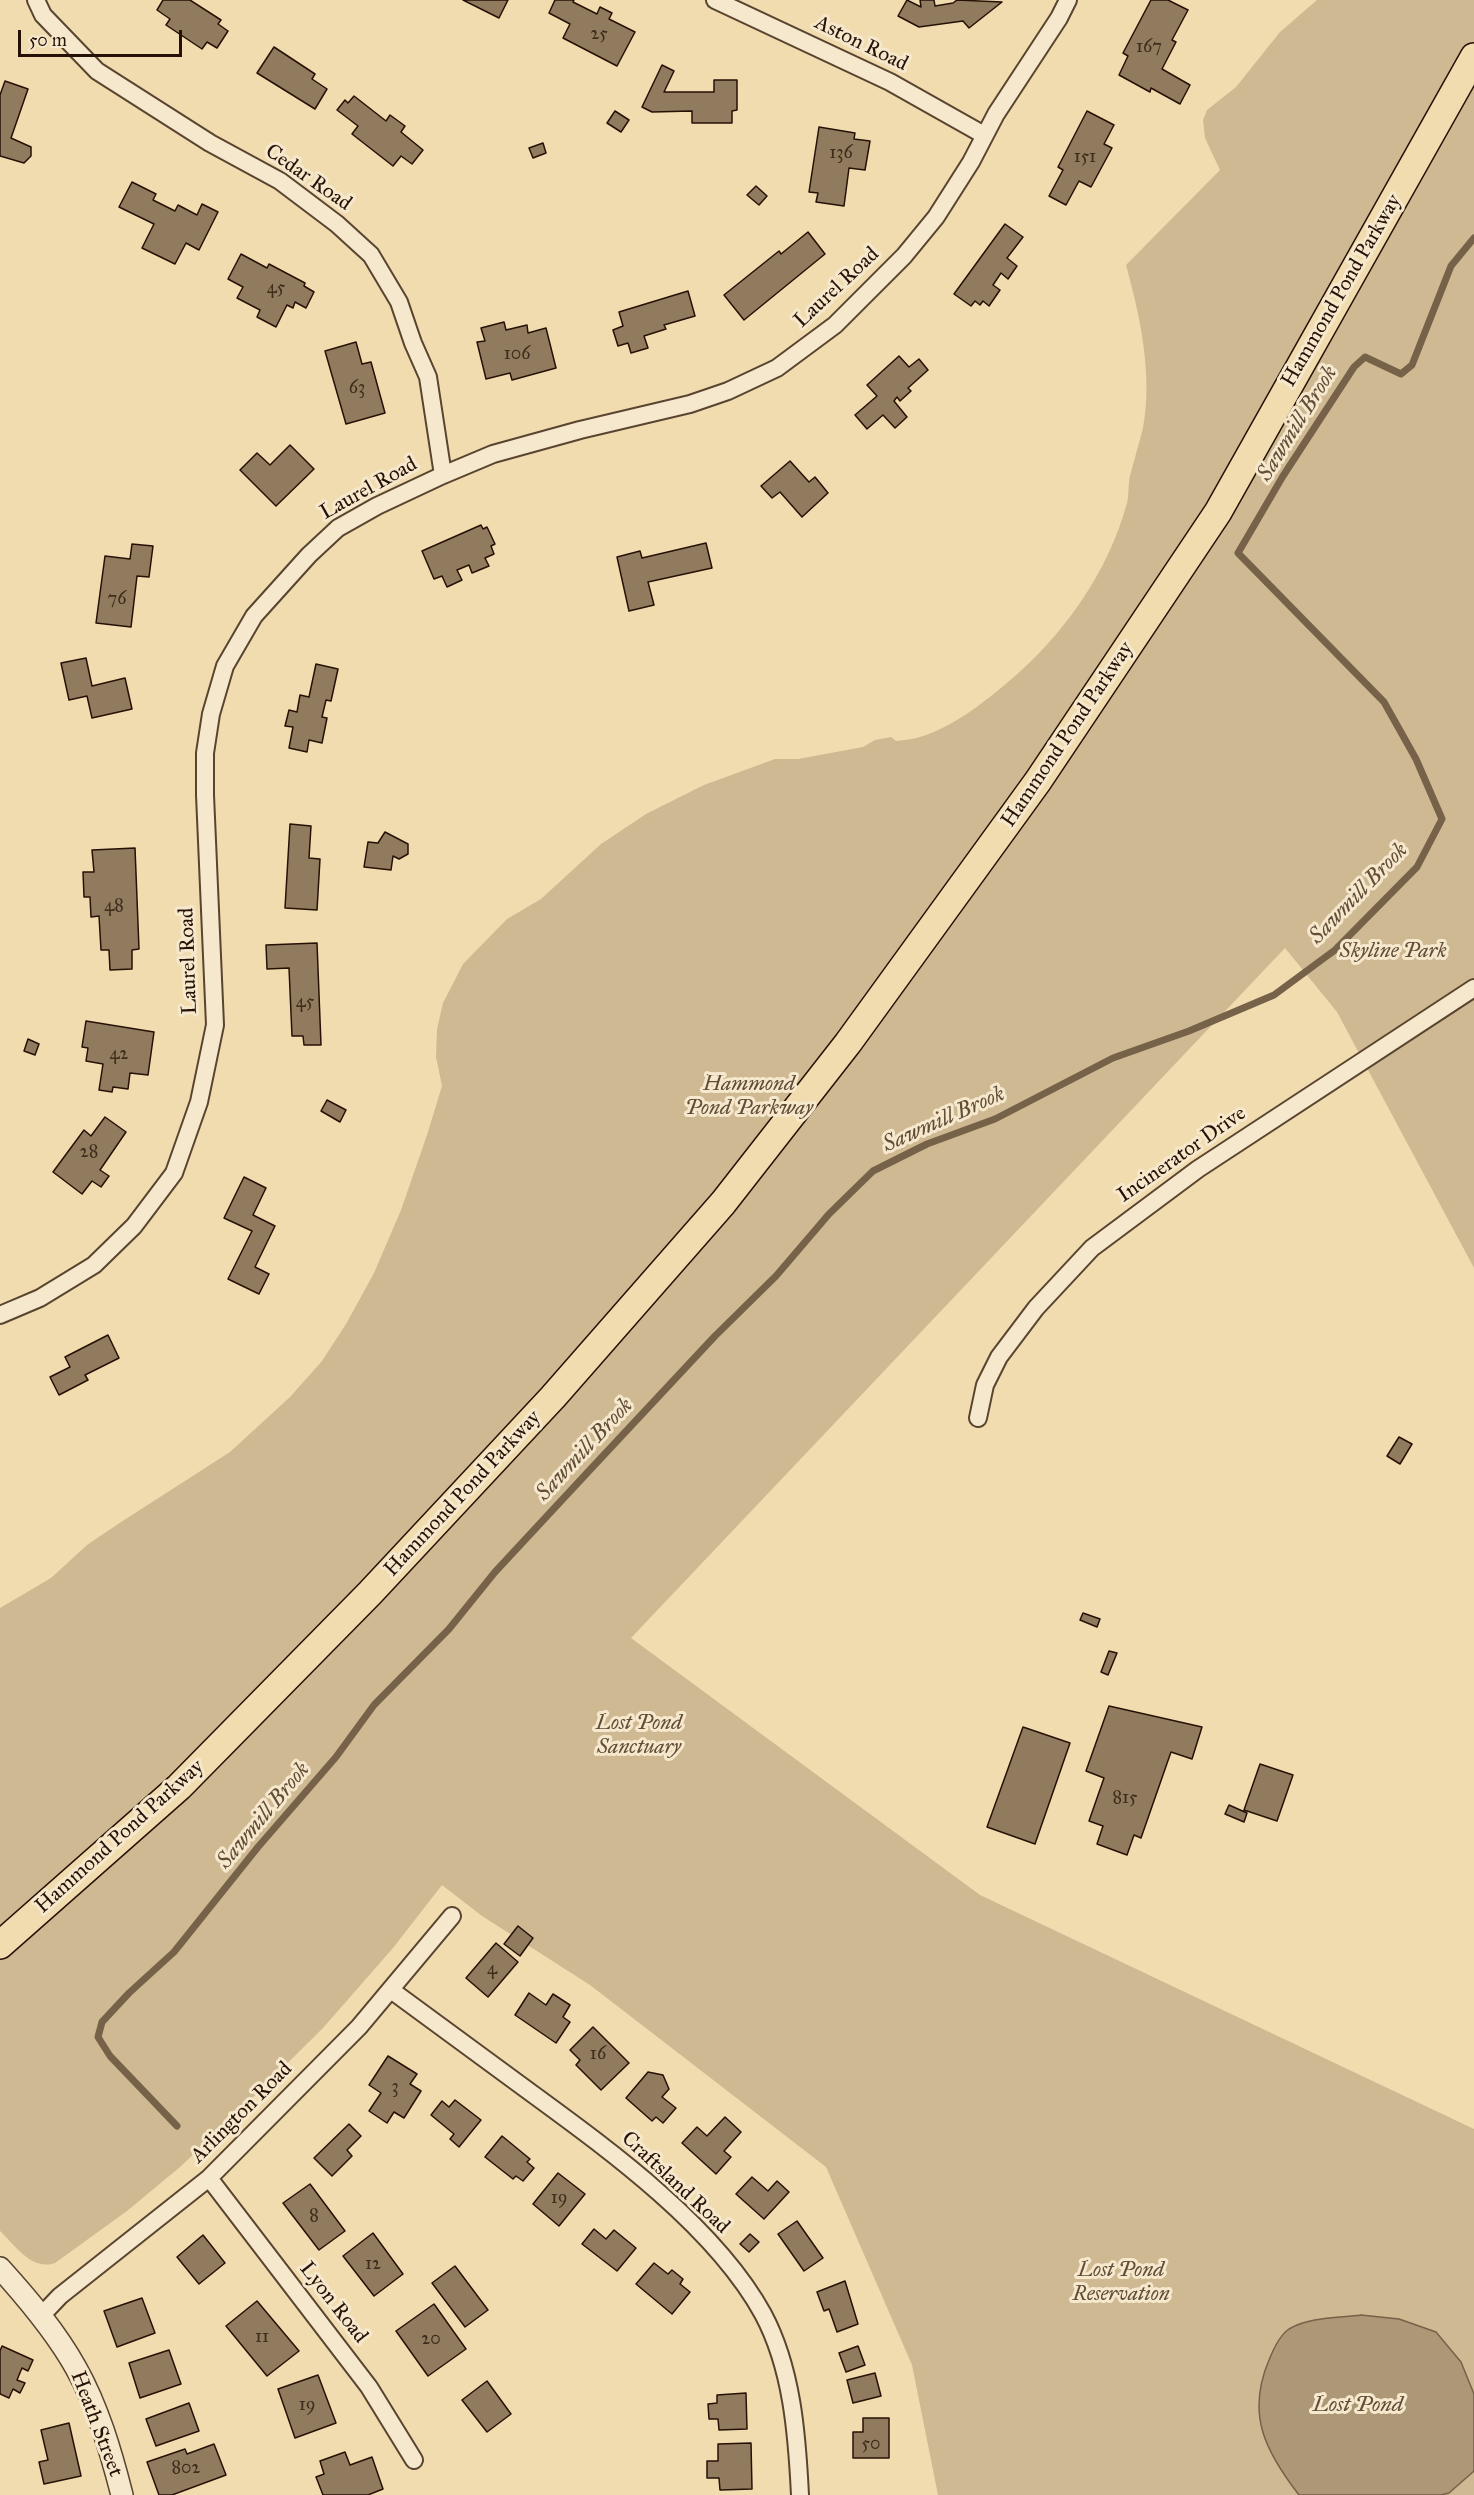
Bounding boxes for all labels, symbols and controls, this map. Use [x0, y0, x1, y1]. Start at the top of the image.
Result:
street label: Aston Road [810, 11, 912, 77]
scale bar [21, 18, 184, 56]
house number: 25 [590, 24, 608, 46]
text: 50 m [29, 29, 67, 51]
house number: 167 [1136, 37, 1162, 59]
street label: Cedar Road [260, 139, 356, 217]
house number: 136 [829, 143, 853, 165]
house number: 151 [1074, 147, 1096, 169]
street label: Hammond Pond Parkway [1277, 190, 1407, 392]
street label: Laurel Road [789, 242, 885, 334]
house number: 45 [267, 278, 285, 300]
house number: 106 [504, 344, 530, 366]
water label: Sawmill Brook [1252, 362, 1344, 486]
house number: 63 [349, 378, 365, 400]
street label: Laurel Road [316, 452, 422, 526]
house number: 76 [108, 589, 126, 611]
street label: Hammond Pond Parkway [997, 638, 1139, 832]
water label: Sawmill Brook [1304, 838, 1414, 950]
house number: 48 [104, 896, 124, 918]
street label: Laurel Road [175, 907, 203, 1015]
park label: Skyline Park [1339, 939, 1447, 965]
house number: 45 [296, 992, 314, 1014]
house number: 42 [110, 1044, 128, 1066]
park label: Hammond Pond Parkway [685, 1072, 813, 1122]
water label: Sawmill Brook [879, 1081, 1009, 1159]
street label: Incinerator Drive [1113, 1101, 1251, 1209]
house number: 28 [80, 1142, 98, 1164]
water label: Sawmill Brook [531, 1393, 639, 1507]
street label: Hammond Pond Parkway [379, 1406, 547, 1582]
park label: Lost Pond Sanctuary [596, 1711, 682, 1761]
street label: Hammond Pond Parkway [30, 1755, 210, 1919]
water label: Sawmill Brook [212, 1758, 316, 1874]
house number: 815 [1113, 1788, 1137, 1810]
house number: 4 [487, 1959, 497, 1981]
house number: 16 [590, 2044, 606, 2066]
street label: Arlington Road [186, 2057, 298, 2169]
house number: 3 [391, 2077, 399, 2099]
street label: Craftsland Road [616, 2126, 734, 2240]
house number: 19 [551, 2188, 567, 2210]
house number: 8 [309, 2206, 319, 2228]
house number: 12 [365, 2254, 381, 2276]
street label: Lyon Road [293, 2257, 373, 2349]
park label: Lost Pond Reservation [1072, 2258, 1170, 2308]
house number: 11 [255, 2327, 269, 2349]
house number: 20 [421, 2329, 441, 2351]
street label: Heath Street [64, 2368, 128, 2480]
water label: Lost Pond [1313, 2393, 1403, 2419]
house number: 19 [299, 2395, 315, 2417]
house number: 50 [862, 2434, 880, 2456]
house number: 802 [172, 2458, 200, 2480]

